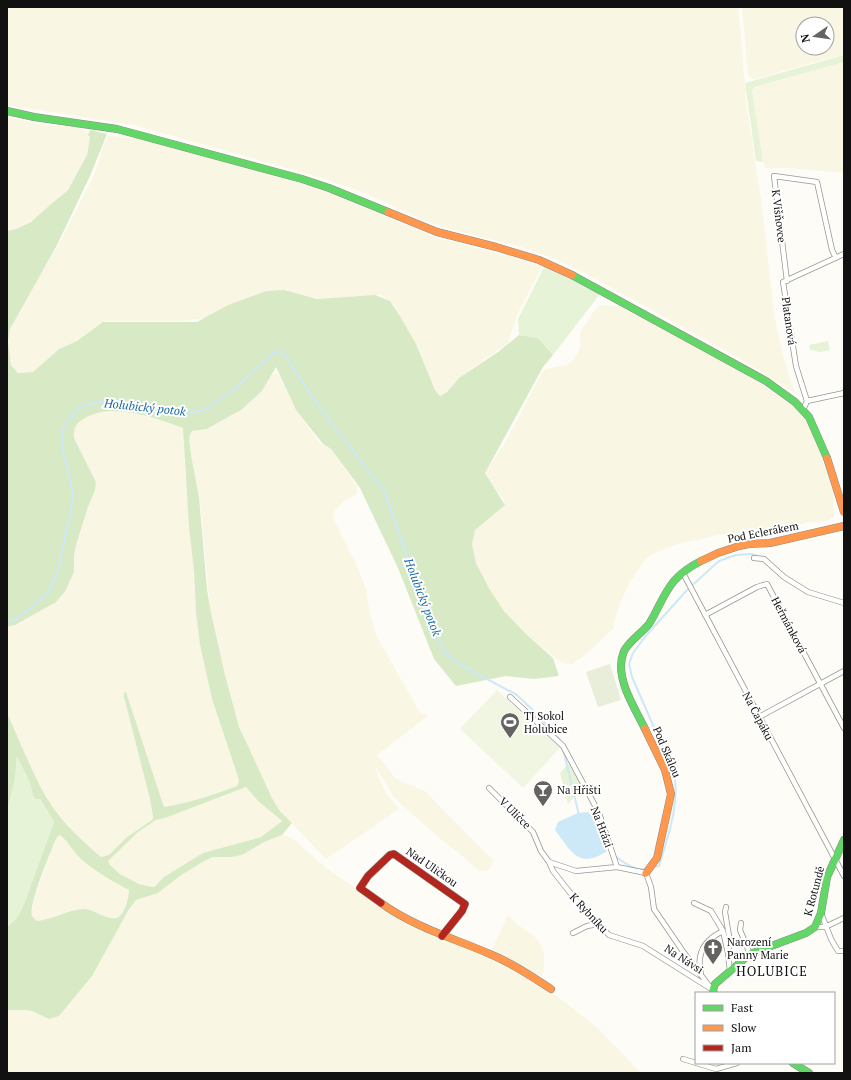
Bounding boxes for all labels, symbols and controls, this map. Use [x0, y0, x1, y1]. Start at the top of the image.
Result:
north arrow [795, 16, 835, 56]
text: N [797, 32, 813, 44]
street label: K Višňovce [769, 189, 789, 244]
street label: Platanová [779, 296, 799, 346]
water label: Holubický potok [102, 395, 187, 419]
street label: Pod Eclerákem [726, 518, 800, 546]
water label: Holubický potok [401, 555, 445, 638]
street label: Heřmánková [768, 594, 810, 656]
street label: Na Čapáku [739, 689, 777, 743]
place label: TJ Sokol Holubice [524, 709, 568, 736]
sports icon: TJ Sokol Holubice [499, 711, 521, 739]
street label: Pod Skálou [650, 724, 684, 780]
bar icon: Na Hřišti [532, 779, 554, 807]
place label: Na Hřišti [557, 783, 601, 797]
street label: V Uličce [496, 794, 534, 832]
street label: Na Hrázi [588, 805, 616, 849]
street label: Nad Uličkou [404, 844, 461, 890]
street label: K Rotundě [801, 864, 827, 917]
street label: K Rybníku [567, 890, 612, 936]
place label: Narození Panny Marie [727, 935, 789, 962]
church icon: Narození Panny Marie [702, 937, 724, 965]
street label: Na Návsi [662, 941, 706, 977]
district label: HOLUBICE [736, 962, 808, 980]
legend [695, 992, 835, 1064]
text: Fast [731, 1000, 754, 1015]
text: Slow [731, 1020, 757, 1035]
text: Jam [731, 1040, 752, 1055]

